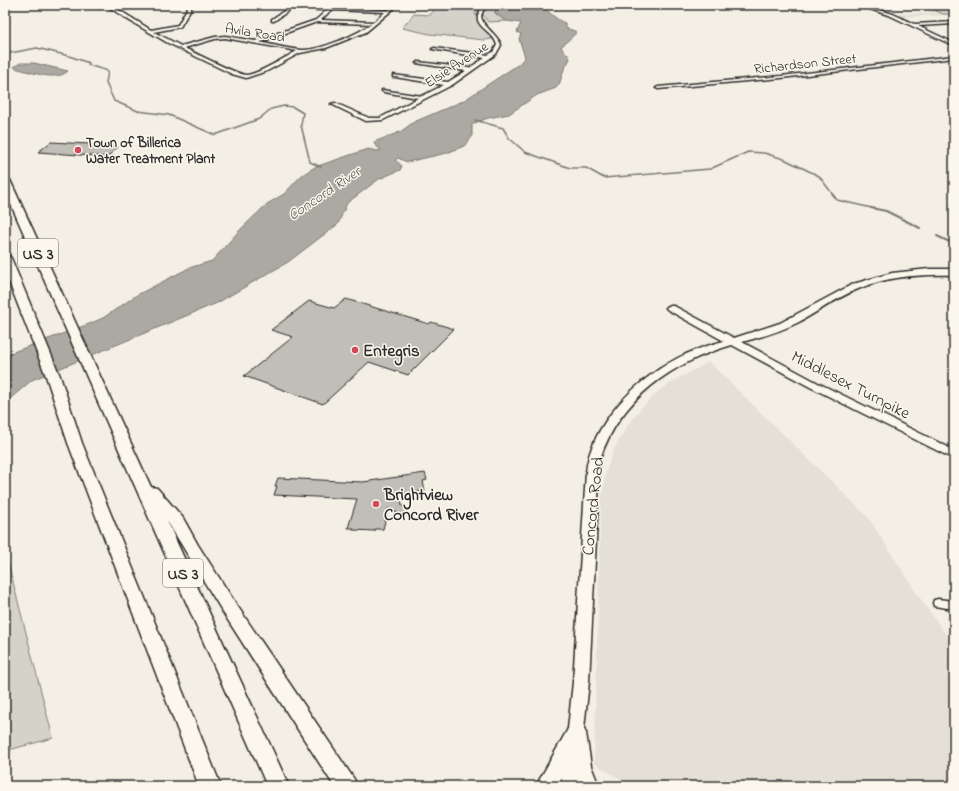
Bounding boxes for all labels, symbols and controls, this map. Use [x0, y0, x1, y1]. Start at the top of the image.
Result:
street label: Avila Road [223, 18, 286, 49]
street label: Elsie Avenue [421, 36, 493, 94]
street label: Richardson Street [753, 49, 858, 80]
place label: Town of Billerica Water Treatment Plant [86, 133, 215, 170]
marker: Town of Billerica Water Treatment Plant [73, 145, 83, 155]
water label: Concord River [284, 160, 367, 226]
road number: US 3 [18, 239, 58, 267]
place label: Entegris [363, 339, 420, 366]
marker: Entegris [350, 345, 360, 355]
street label: Middlesex Turnpike [786, 345, 914, 426]
street label: Concord Road [576, 455, 611, 557]
place label: Brightview Concord River [383, 483, 479, 528]
marker: Brightview Concord River [371, 499, 381, 509]
road number: US 3 [163, 559, 203, 587]

